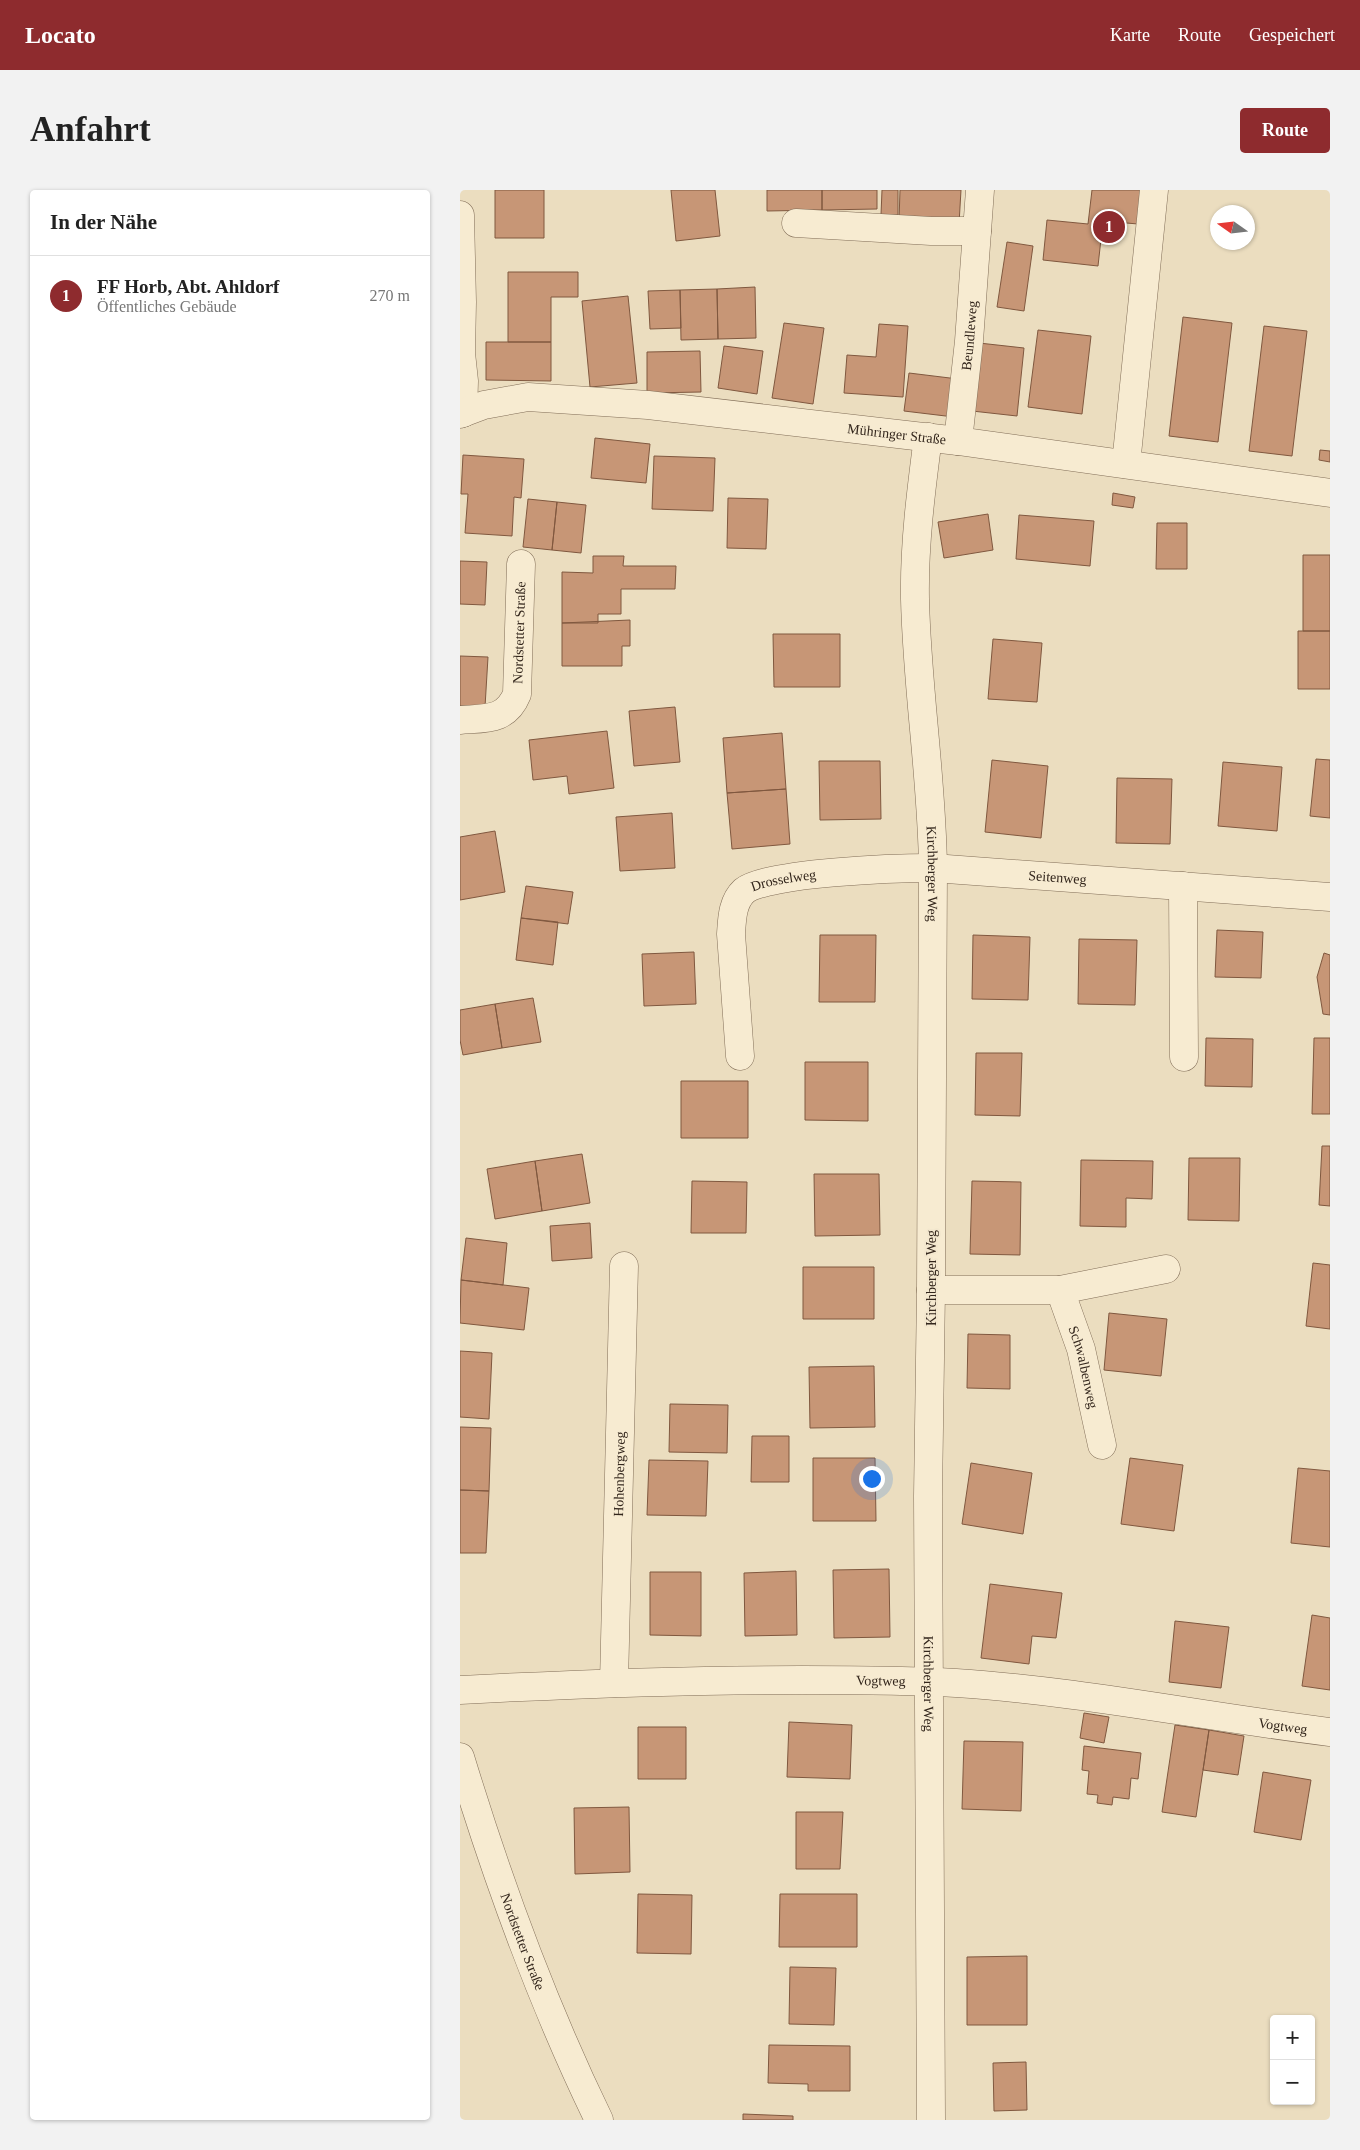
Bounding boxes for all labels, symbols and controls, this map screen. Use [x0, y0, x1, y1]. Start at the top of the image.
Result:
text: Locato [25, 22, 96, 48]
text: Karte [1110, 25, 1150, 45]
text: Route [1178, 25, 1221, 45]
text: Gespeichert [1249, 25, 1335, 45]
button: Route [1240, 108, 1330, 153]
text: Anfahrt [30, 110, 151, 149]
north arrow [1210, 205, 1255, 250]
pin: 1 [1093, 208, 1125, 246]
text: In der Nähe [50, 210, 157, 234]
text: FF Horb, Abt. Ahldorf [97, 276, 279, 297]
text: 1 [62, 287, 70, 304]
text: 270 m [370, 287, 410, 304]
text: Öffentliches Gebäude [97, 298, 237, 315]
street label: Beundleweg [958, 300, 979, 371]
street label: Mühringer Straße [847, 421, 947, 447]
street label: Nordstetter Straße [510, 581, 528, 684]
street label: Kirchberger Weg [924, 825, 941, 922]
street label: Drosselweg [749, 867, 817, 894]
street label: Seitenweg [1028, 867, 1087, 887]
street label: Kirchberger Weg [924, 1230, 939, 1326]
street label: Schwalbenweg [1066, 1324, 1101, 1410]
street label: Hohenbergweg [610, 1431, 628, 1517]
your location [859, 1466, 885, 1492]
street label: Kirchberger Weg [921, 1636, 937, 1732]
street label: Vogtweg [856, 1673, 906, 1688]
street label: Vogtweg [1257, 1715, 1308, 1737]
street label: Nordstetter Straße [498, 1891, 548, 1992]
map controls [1270, 2015, 1315, 2105]
button: + [1270, 2015, 1315, 2060]
button: − [1270, 2060, 1315, 2105]

